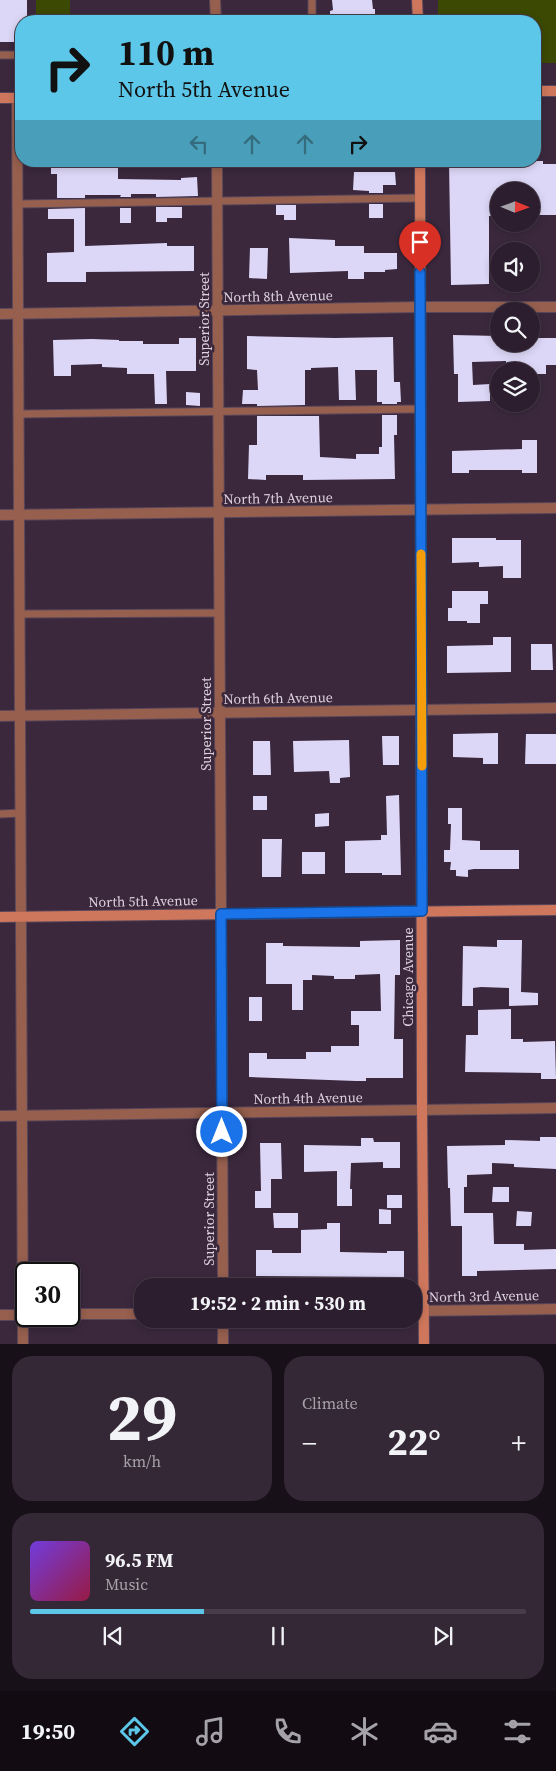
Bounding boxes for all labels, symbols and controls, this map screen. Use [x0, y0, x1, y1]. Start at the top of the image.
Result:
text: 110 m [118, 29, 214, 77]
icon: right [35, 35, 100, 100]
text: North 5th Avenue [118, 74, 290, 104]
icon: left [185, 130, 213, 158]
icon: ahead [238, 130, 266, 158]
icon: ahead [291, 130, 319, 158]
icon: right [344, 130, 372, 158]
north arrow [490, 182, 540, 232]
map controls [490, 182, 540, 412]
pin [399, 221, 441, 272]
icon: arrive [406, 228, 434, 256]
button: sound [490, 242, 540, 292]
street label: Superior Street [194, 272, 214, 366]
street label: North 8th Avenue [223, 285, 333, 307]
button: search [490, 302, 540, 352]
button: layers [490, 362, 540, 412]
street label: North 7th Avenue [223, 487, 333, 509]
street label: Superior Street [196, 677, 216, 771]
street label: North 6th Avenue [223, 687, 333, 709]
street label: North 5th Avenue [88, 890, 198, 912]
street label: Chicago Avenue [398, 927, 418, 1027]
street label: North 4th Avenue [253, 1087, 363, 1109]
position arrow [195, 1105, 247, 1157]
street label: Superior Street [199, 1172, 219, 1266]
speed limit sign: 30 [15, 1262, 80, 1327]
street label: North 3rd Avenue [429, 1285, 539, 1307]
text: 19:52 · 2 min · 530 m [190, 1290, 366, 1316]
text: 29 [107, 1373, 177, 1462]
text: Climate [302, 1392, 358, 1414]
text: 22° [387, 1416, 441, 1468]
text: − [302, 1424, 317, 1462]
text: + [511, 1424, 526, 1462]
text: km/h [123, 1450, 161, 1472]
text: 96.5 FM [105, 1547, 174, 1573]
text: Music [105, 1573, 148, 1595]
icon: previous [99, 1622, 127, 1650]
icon: pause [264, 1622, 292, 1650]
icon: next [429, 1622, 457, 1650]
icon: directions [117, 1714, 152, 1749]
icon: music [193, 1714, 228, 1749]
icon: phone [270, 1714, 305, 1749]
icon: climate [347, 1714, 382, 1749]
icon: car [423, 1714, 458, 1749]
icon: filters [500, 1714, 535, 1749]
text: 19:50 [21, 1716, 75, 1746]

